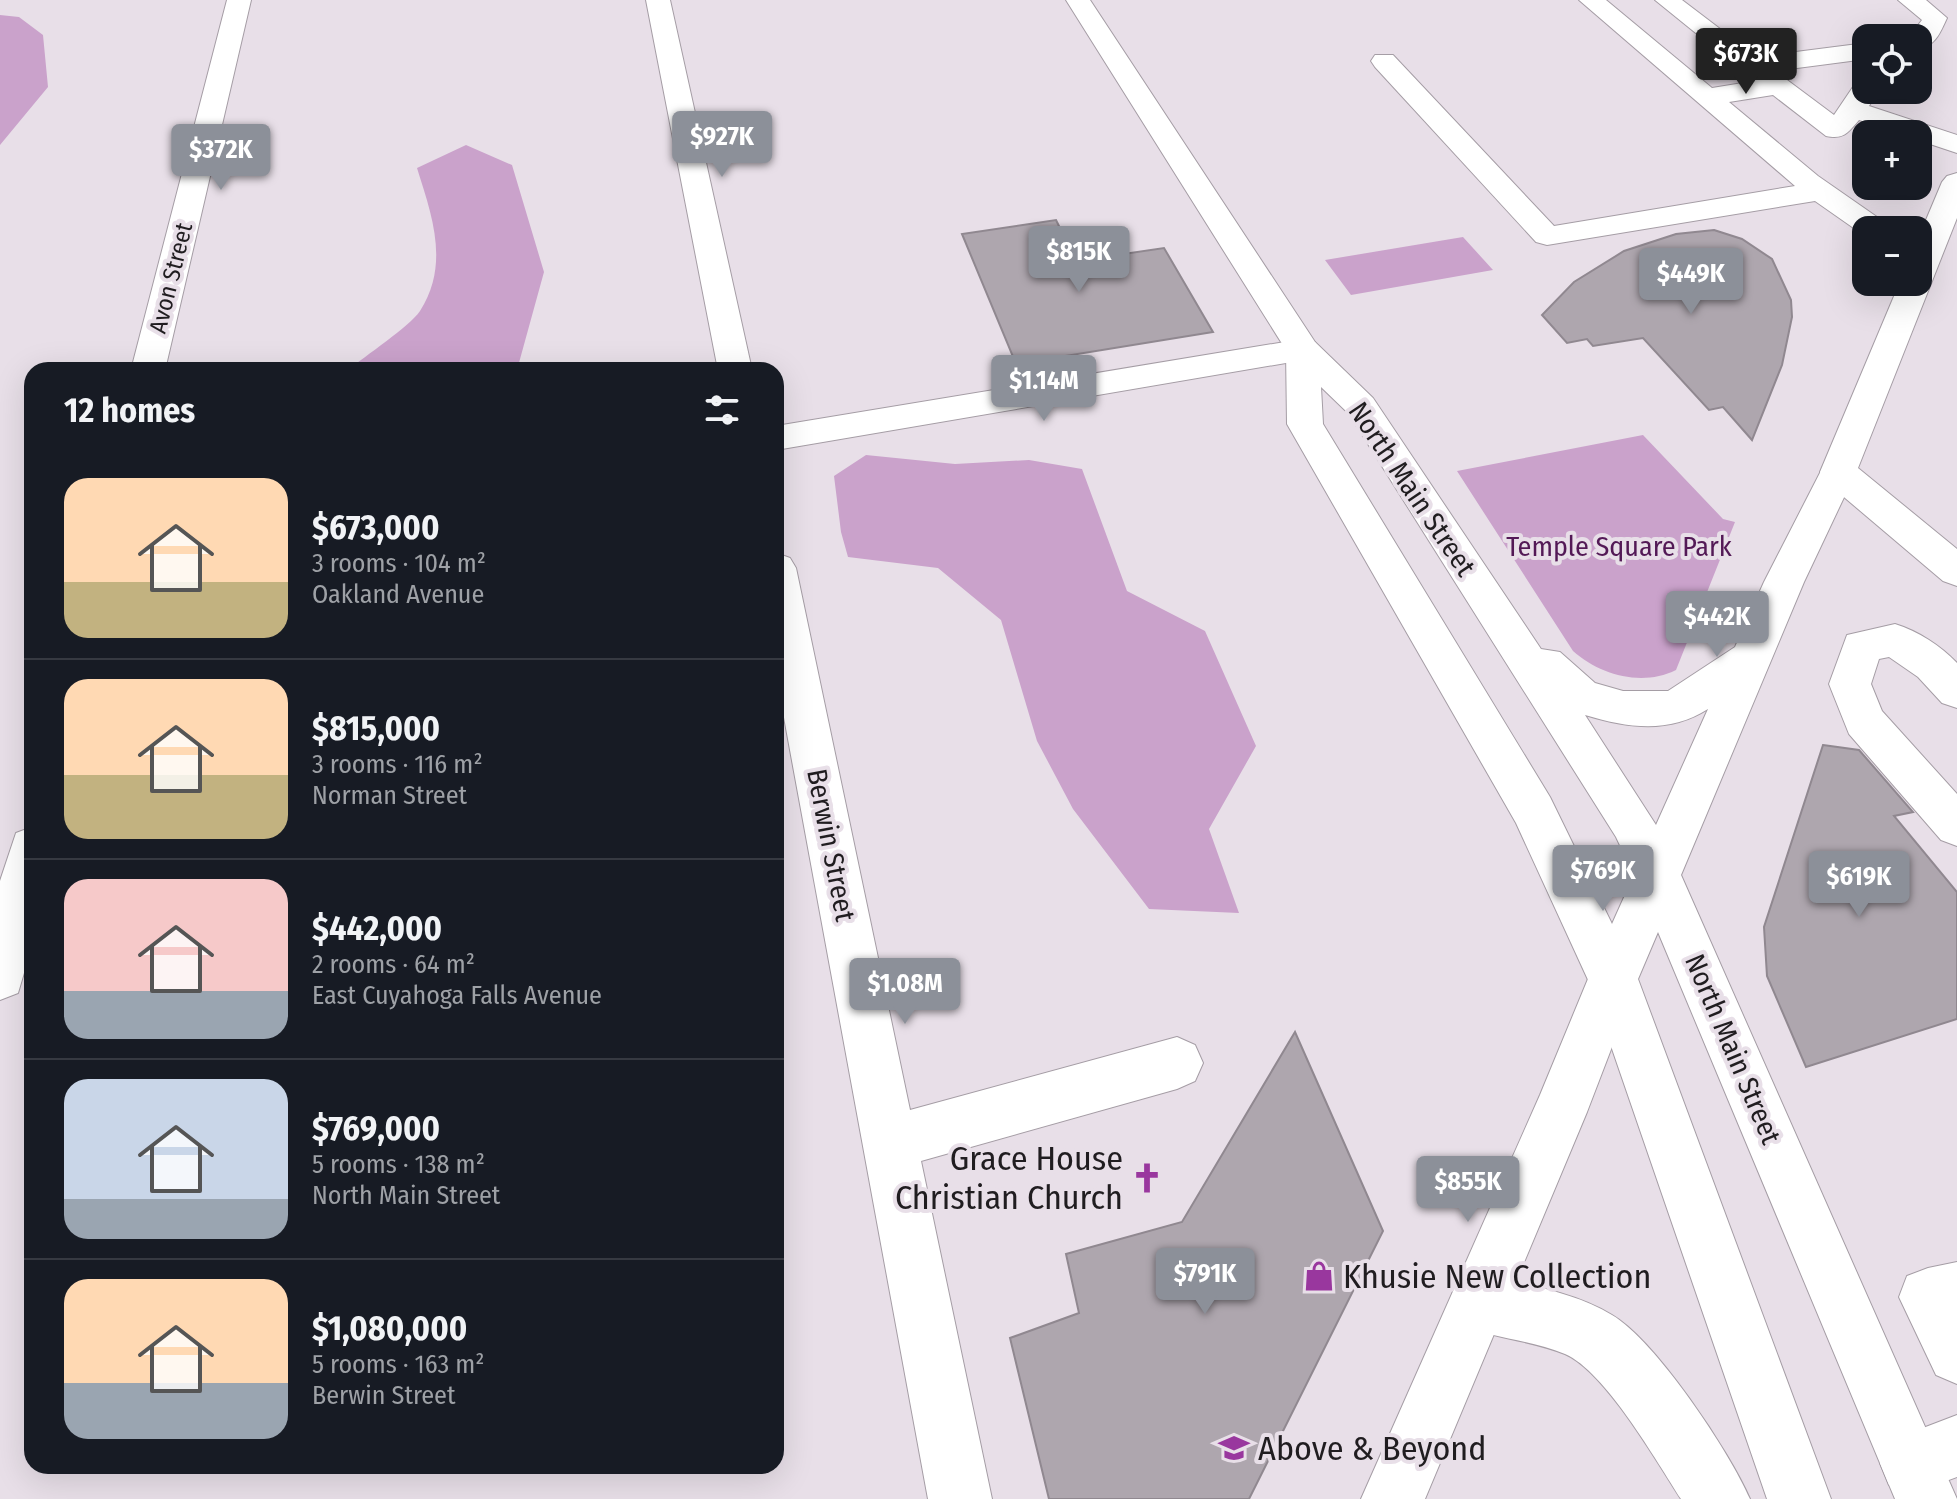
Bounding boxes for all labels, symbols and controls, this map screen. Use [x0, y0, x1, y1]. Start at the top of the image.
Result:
map controls [1852, 24, 1932, 296]
button: locate [1852, 24, 1932, 104]
pin: $673K [1690, 28, 1802, 96]
text: $673K [1714, 38, 1778, 69]
pin: $927K [666, 111, 778, 179]
button: + [1852, 120, 1932, 200]
text: $927K [690, 121, 754, 152]
pin: $372K [165, 124, 277, 192]
text: $372K [189, 134, 253, 165]
button: − [1852, 216, 1932, 296]
street label: Avon Street [144, 220, 198, 336]
pin: $815K [1023, 226, 1135, 294]
text: $815K [1047, 236, 1111, 267]
pin: $449K [1635, 248, 1747, 316]
text: $449K [1657, 258, 1725, 289]
pin: $1.14M [979, 355, 1109, 423]
text: $1.14M [1009, 365, 1079, 396]
icon: filters [700, 388, 744, 432]
text: 12 homes [64, 390, 195, 431]
street label: North Main Street [1342, 396, 1483, 583]
text: $673,000 [312, 507, 440, 548]
icon: home [128, 510, 224, 606]
park label: Temple Square Park [1506, 530, 1733, 563]
text: 3 rooms · 104 m² [312, 548, 486, 579]
text: Oakland Avenue [312, 579, 484, 610]
pin: $442K [1661, 591, 1773, 659]
text: $442K [1684, 601, 1750, 632]
text: $815,000 [312, 708, 440, 749]
icon: home [128, 711, 224, 807]
text: 3 rooms · 116 m² [312, 749, 483, 780]
street label: Berwin Street [800, 766, 862, 925]
text: Norman Street [312, 780, 467, 811]
pin: $769K [1547, 845, 1659, 913]
pin: $619K [1803, 851, 1915, 919]
text: $769K [1571, 855, 1635, 886]
text: $619K [1827, 861, 1891, 892]
text: $442,000 [312, 908, 442, 949]
icon: home [128, 911, 224, 1007]
text: 2 rooms · 64 m² [312, 949, 475, 980]
street label: North Main Street [1678, 949, 1788, 1150]
pin: $1.08M [840, 958, 970, 1026]
text: $1.08M [867, 968, 943, 999]
text: East Cuyahoga Falls Avenue [312, 980, 602, 1011]
text: $769,000 [312, 1108, 440, 1149]
icon: home [128, 1111, 224, 1207]
place label: Grace House Christian Church [895, 1138, 1123, 1218]
text: 5 rooms · 138 m² [312, 1149, 485, 1180]
pin: $855K [1412, 1156, 1524, 1224]
church icon: Grace House Christian Church [1130, 1161, 1164, 1195]
text: $855K [1434, 1166, 1502, 1197]
text: North Main Street [312, 1180, 500, 1211]
pin: $791K [1149, 1248, 1261, 1316]
place label: Khusie New Collection [1343, 1256, 1651, 1297]
text: $791K [1174, 1258, 1236, 1289]
shop icon: Khusie New Collection [1302, 1259, 1336, 1293]
text: $1,080,000 [312, 1308, 467, 1349]
icon: home [128, 1311, 224, 1407]
text: 5 rooms · 163 m² [312, 1349, 485, 1380]
text: Berwin Street [312, 1380, 455, 1411]
place label: Above & Beyond [1258, 1428, 1486, 1469]
school or university icon: Above & Beyond [1217, 1431, 1251, 1465]

